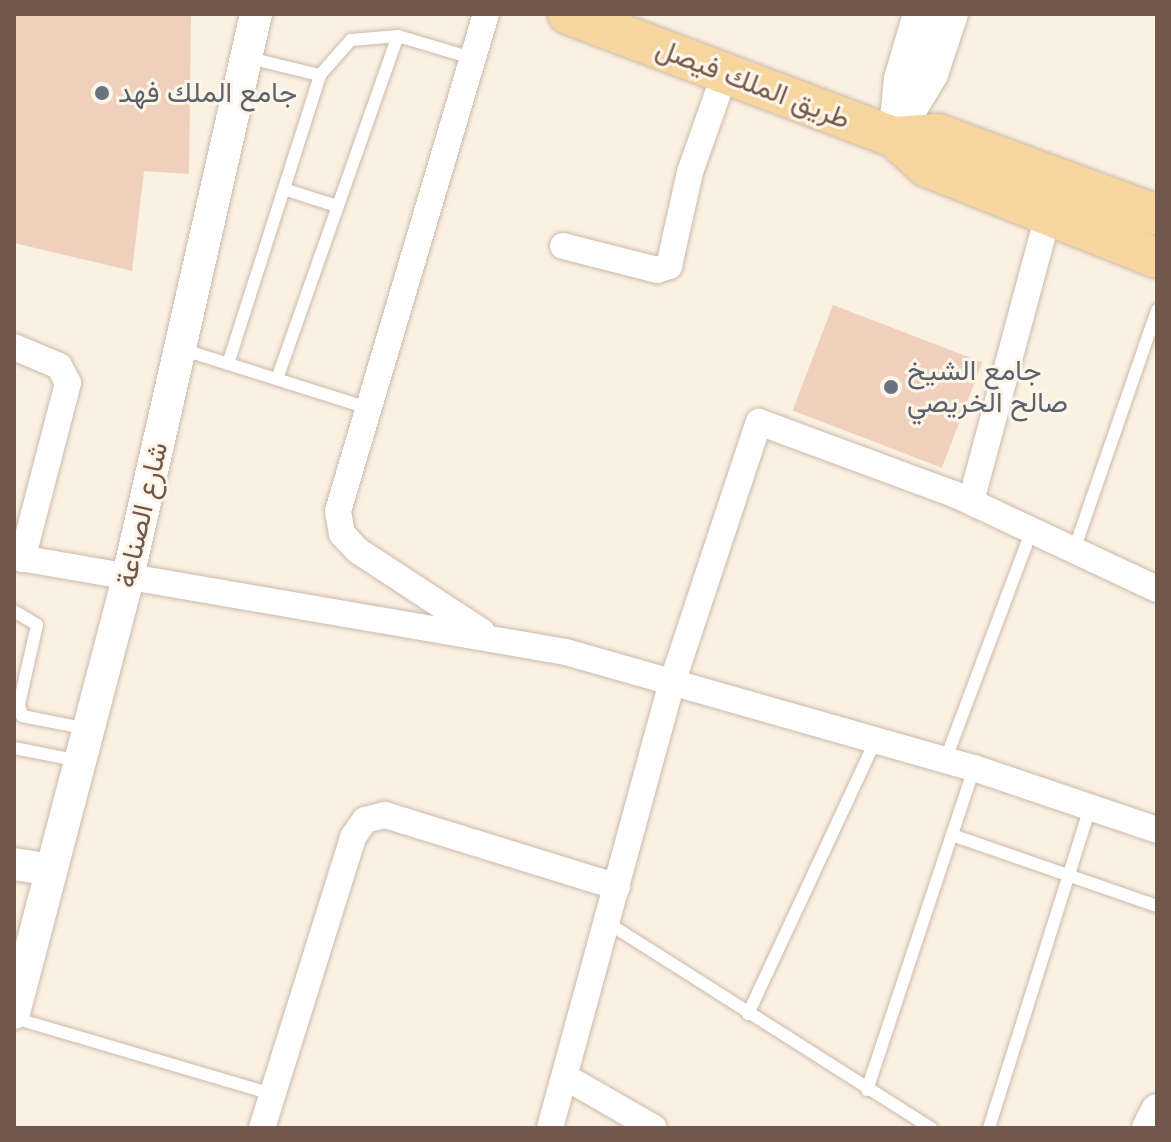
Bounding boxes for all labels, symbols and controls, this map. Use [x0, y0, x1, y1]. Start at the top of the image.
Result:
street label: طريق الملك فيصل [651, 32, 855, 136]
place label: جامع الملك فهد [118, 76, 297, 110]
marker: جامع الملك فهد [93, 84, 111, 102]
place label: جامع الشيخ صالح الخريصي [907, 354, 1068, 420]
marker: جامع الشيخ صالح الخريصي [882, 378, 900, 396]
street label: شارع الصناعة [109, 439, 175, 591]

